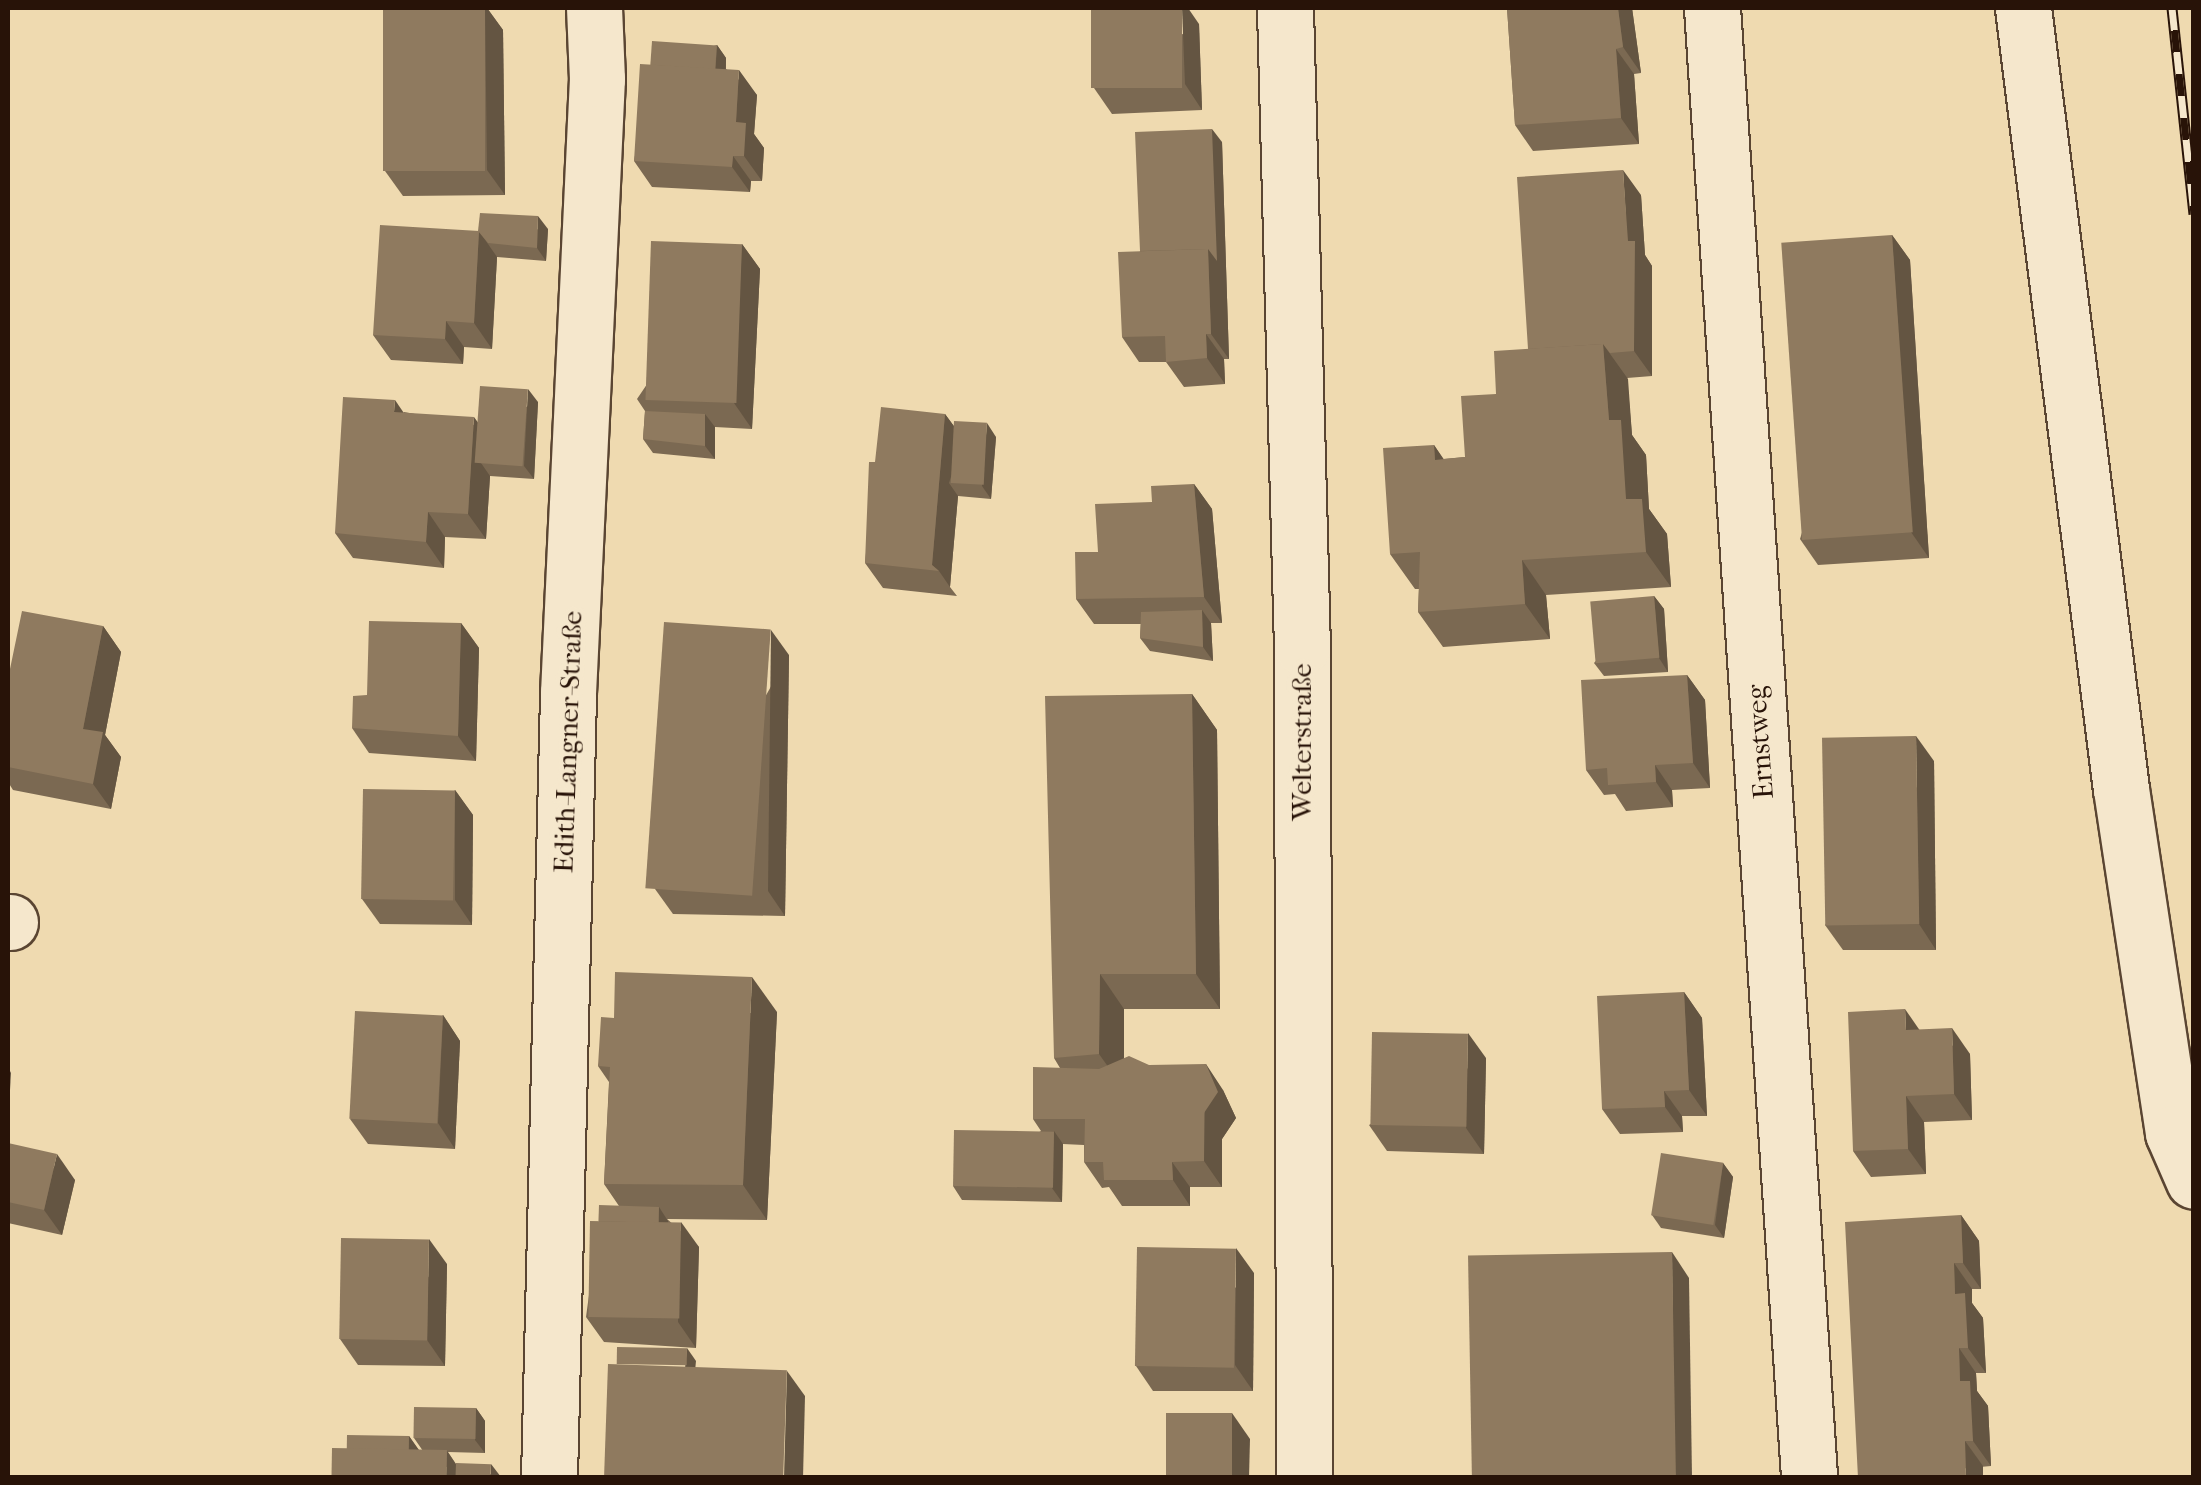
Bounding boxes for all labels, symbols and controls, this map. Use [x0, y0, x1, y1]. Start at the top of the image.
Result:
street label: Edith-Langner-Straße [547, 610, 589, 874]
street label: Welterstraße [1285, 663, 1319, 821]
street label: Ernstweg [1739, 684, 1781, 800]

